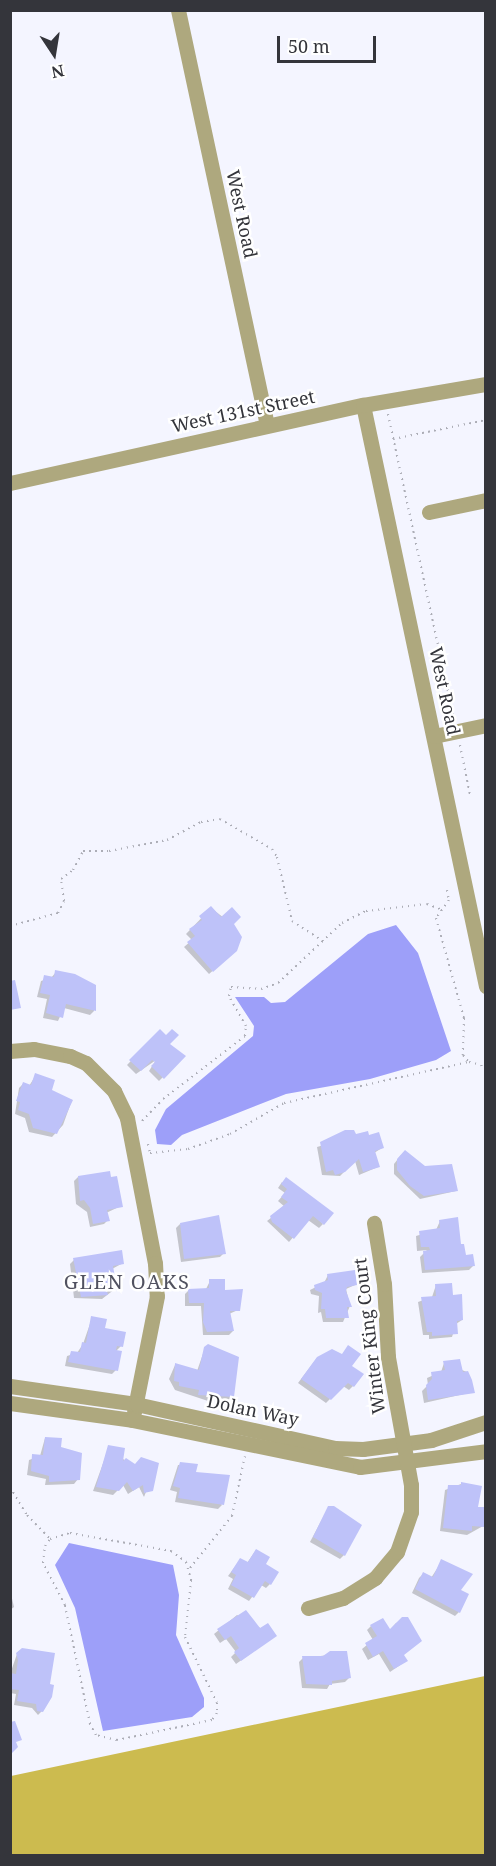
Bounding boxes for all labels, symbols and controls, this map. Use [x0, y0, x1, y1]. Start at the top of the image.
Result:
north arrow [24, 24, 84, 84]
scale bar [280, 24, 379, 62]
text: 50 m [288, 34, 330, 58]
text: N [49, 60, 66, 84]
street label: West Road [222, 168, 262, 260]
street label: West 131st Street [169, 385, 317, 437]
street label: West Road [425, 645, 465, 737]
street label: Winter King Court [349, 1257, 389, 1415]
district label: GLEN OAKS [64, 1269, 190, 1293]
street label: Dolan Way [205, 1390, 301, 1430]

